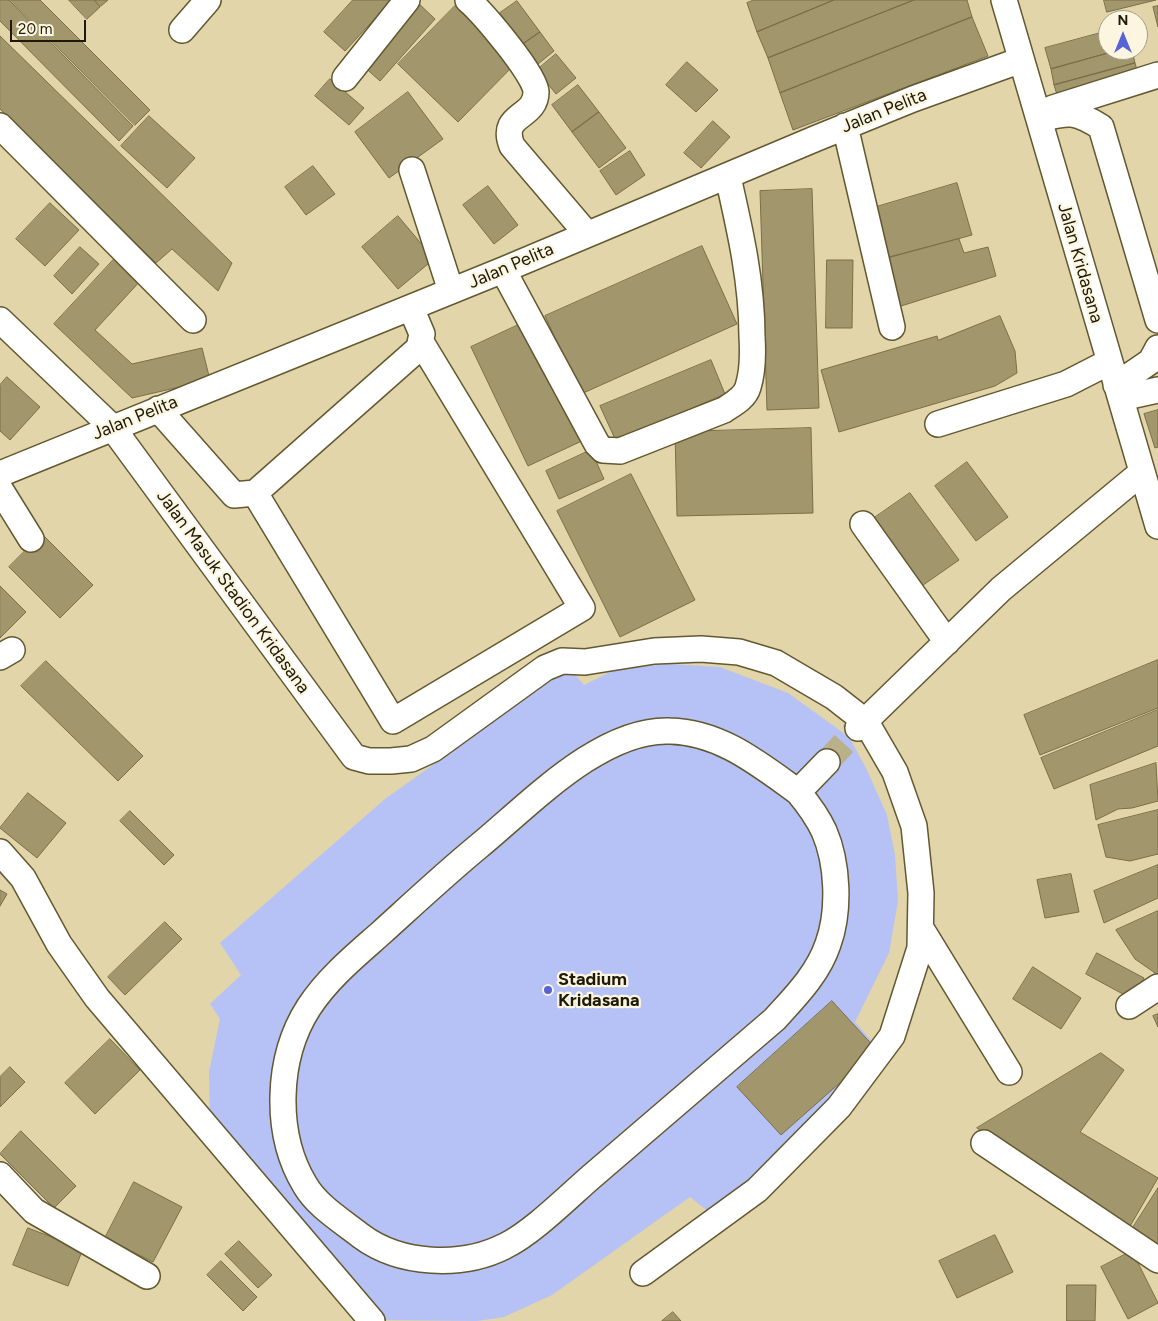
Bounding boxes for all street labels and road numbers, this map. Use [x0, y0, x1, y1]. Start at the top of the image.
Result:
street label: Jalan Pelita [838, 84, 930, 138]
street label: Jalan Kridasana [1053, 201, 1107, 325]
street label: Jalan Pelita [465, 238, 557, 294]
street label: Jalan Pelita [89, 391, 181, 445]
street label: Jalan Masuk Stadion Kridasana [152, 486, 314, 698]

